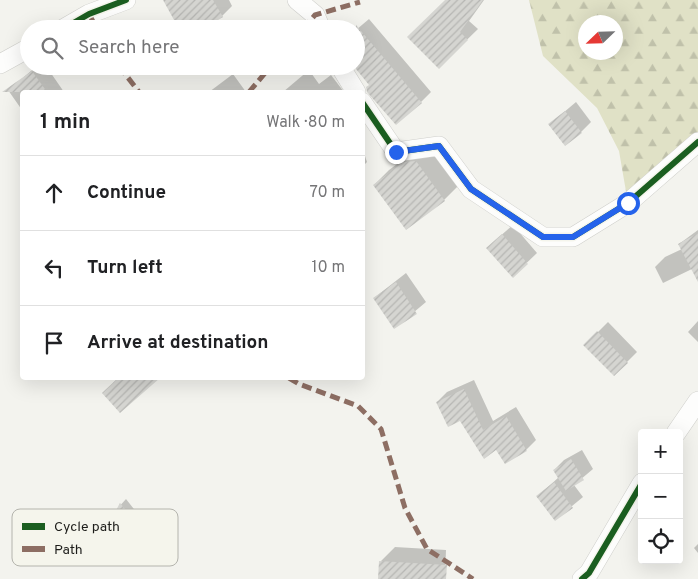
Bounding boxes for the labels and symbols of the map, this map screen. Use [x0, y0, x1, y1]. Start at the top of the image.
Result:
north arrow [578, 15, 623, 60]
route end [385, 141, 408, 164]
route start [617, 192, 640, 215]
legend [12, 509, 178, 566]
text: Cycle path [54, 519, 120, 536]
text: Path [54, 542, 83, 559]

